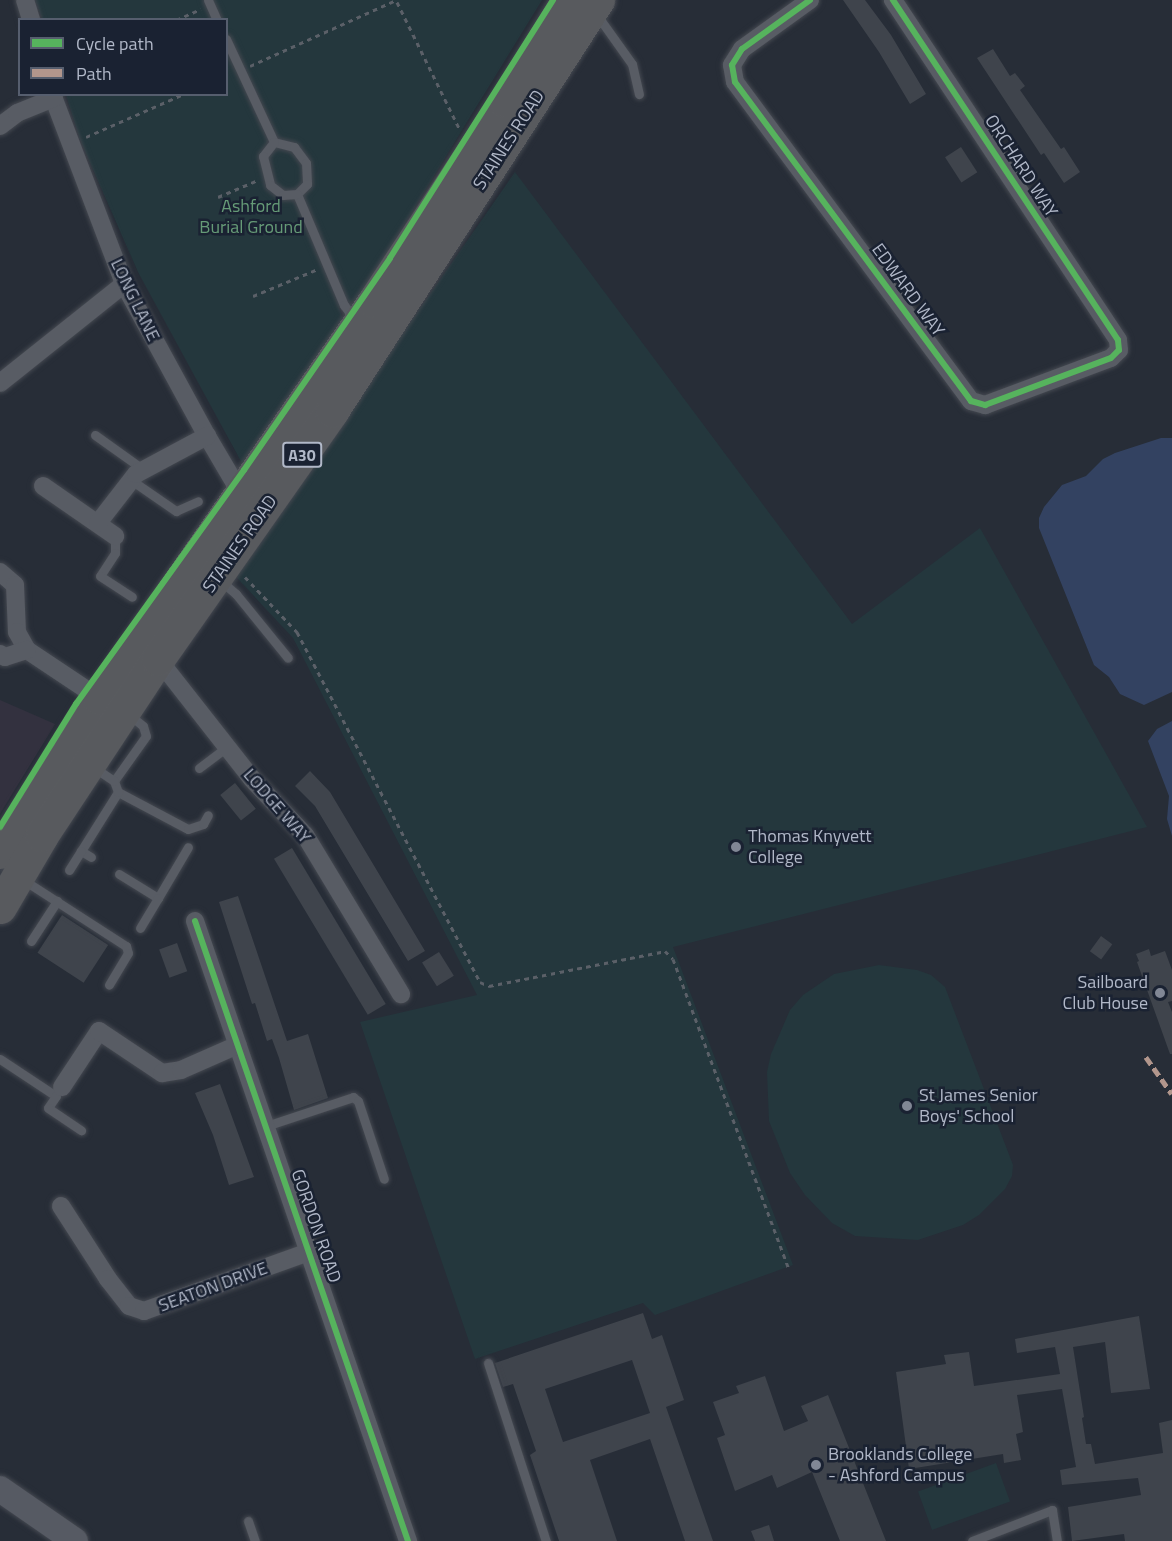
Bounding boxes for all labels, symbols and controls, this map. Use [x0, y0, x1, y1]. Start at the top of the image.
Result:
legend [18, 18, 228, 96]
text: Cycle path [76, 30, 154, 57]
text: Path [76, 60, 112, 87]
street label: STAINES ROAD [469, 86, 549, 194]
street label: ORCHARD WAY [980, 111, 1062, 221]
park label: Ashford Burial Ground [199, 196, 303, 238]
street label: EDWARD WAY [867, 239, 949, 341]
street label: LONG LANE [106, 255, 164, 345]
road number: A30 [281, 442, 323, 468]
street label: STAINES ROAD [198, 491, 282, 597]
street label: LODGE WAY [239, 764, 315, 848]
place label: Thomas Knyvett College [748, 826, 872, 868]
marker: Thomas Knyvett College [729, 840, 743, 854]
place label: Sailboard Club House [1062, 972, 1148, 1014]
marker: Sailboard Club House [1153, 986, 1167, 1000]
place label: St James Senior Boys' School [919, 1085, 1038, 1128]
marker: St James Senior Boys' School [900, 1099, 914, 1113]
street label: GORDON ROAD [286, 1166, 346, 1286]
street label: SEATON DRIVE [156, 1257, 270, 1317]
place label: Brooklands College - Ashford Campus [828, 1444, 972, 1486]
marker: Brooklands College - Ashford Campus [809, 1458, 823, 1472]

